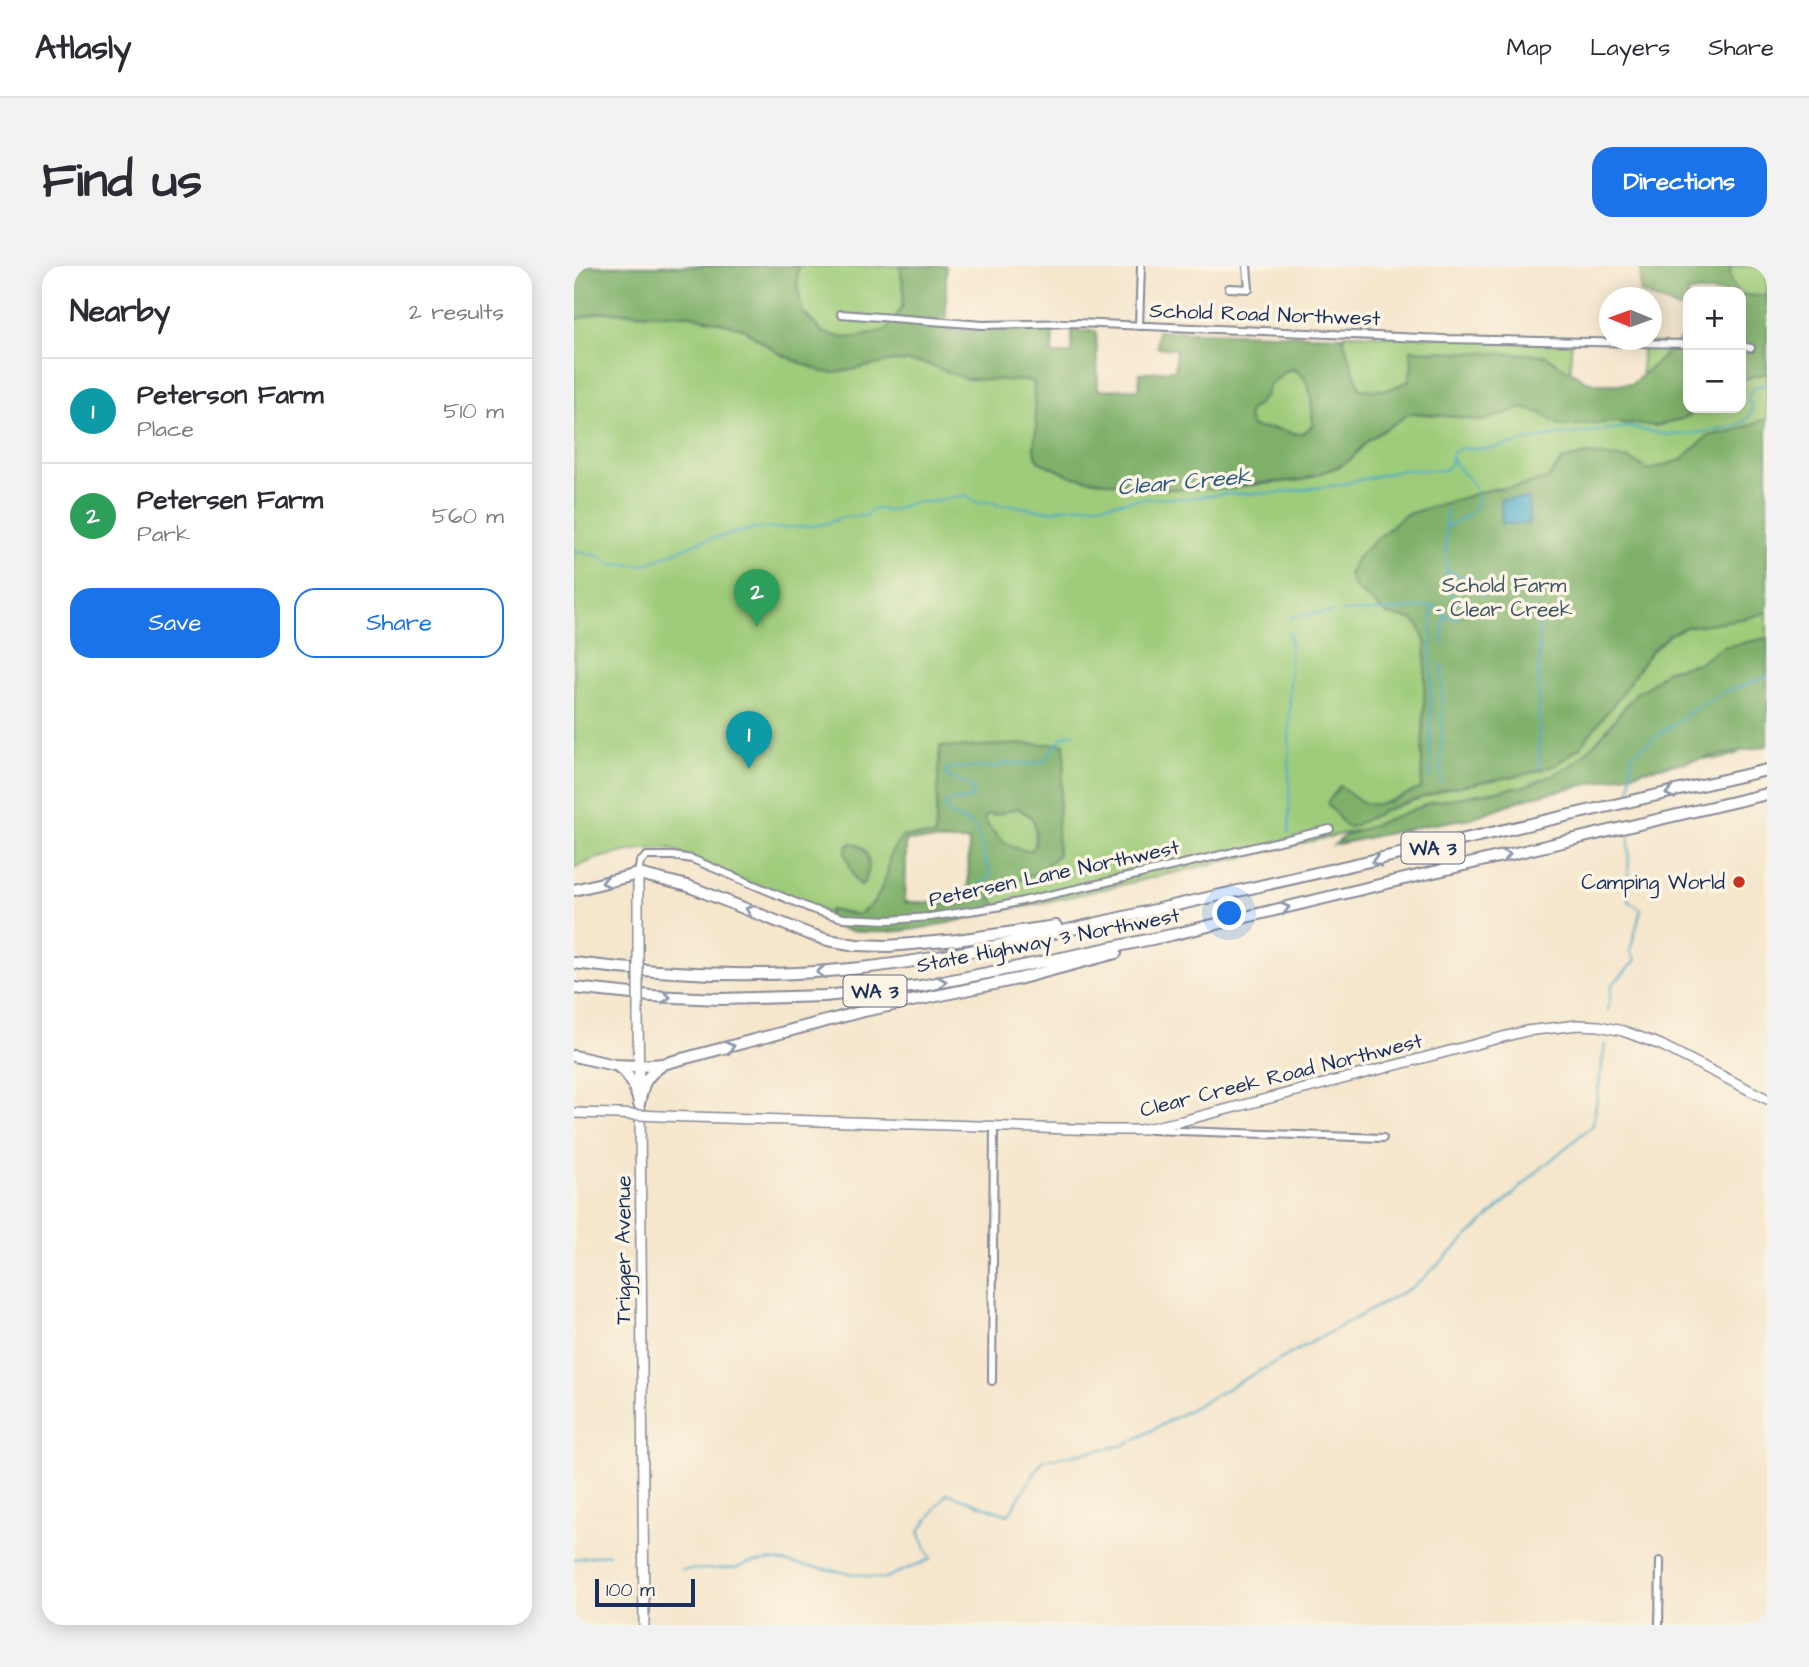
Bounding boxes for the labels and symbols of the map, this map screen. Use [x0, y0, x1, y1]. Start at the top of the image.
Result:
north arrow [1599, 287, 1662, 350]
street label: Schold Road Northwest [1149, 296, 1381, 333]
water label: Clear Creek [1116, 460, 1253, 504]
pin: 2 [734, 569, 780, 627]
park label: Schold Farm - Clear Creek [1435, 571, 1573, 624]
pin: 1 [726, 711, 772, 769]
one-way arrow [1664, 784, 1676, 799]
road number: WA 3 [1402, 832, 1464, 863]
street label: Petersen Lane Northwest [926, 833, 1182, 914]
one-way arrow [1500, 849, 1512, 864]
one-way arrow [1370, 852, 1382, 867]
place label: Camping World [1581, 868, 1725, 899]
one-way arrow [600, 873, 612, 888]
marker: Camping World [1731, 874, 1747, 890]
your location [1212, 896, 1246, 930]
street label: State Highway 3 Northwest [914, 901, 1183, 982]
one-way arrow [1279, 901, 1291, 916]
one-way arrow [744, 905, 756, 919]
one-way arrow [815, 964, 826, 979]
one-way arrow [936, 975, 948, 990]
road number: WA 3 [844, 976, 906, 1006]
one-way arrow [661, 989, 672, 1004]
street label: Clear Creek Road Northwest [1137, 1026, 1426, 1125]
one-way arrow [723, 1041, 735, 1055]
street label: Trigger Avenue [609, 1175, 640, 1325]
scale bar [595, 1576, 695, 1608]

